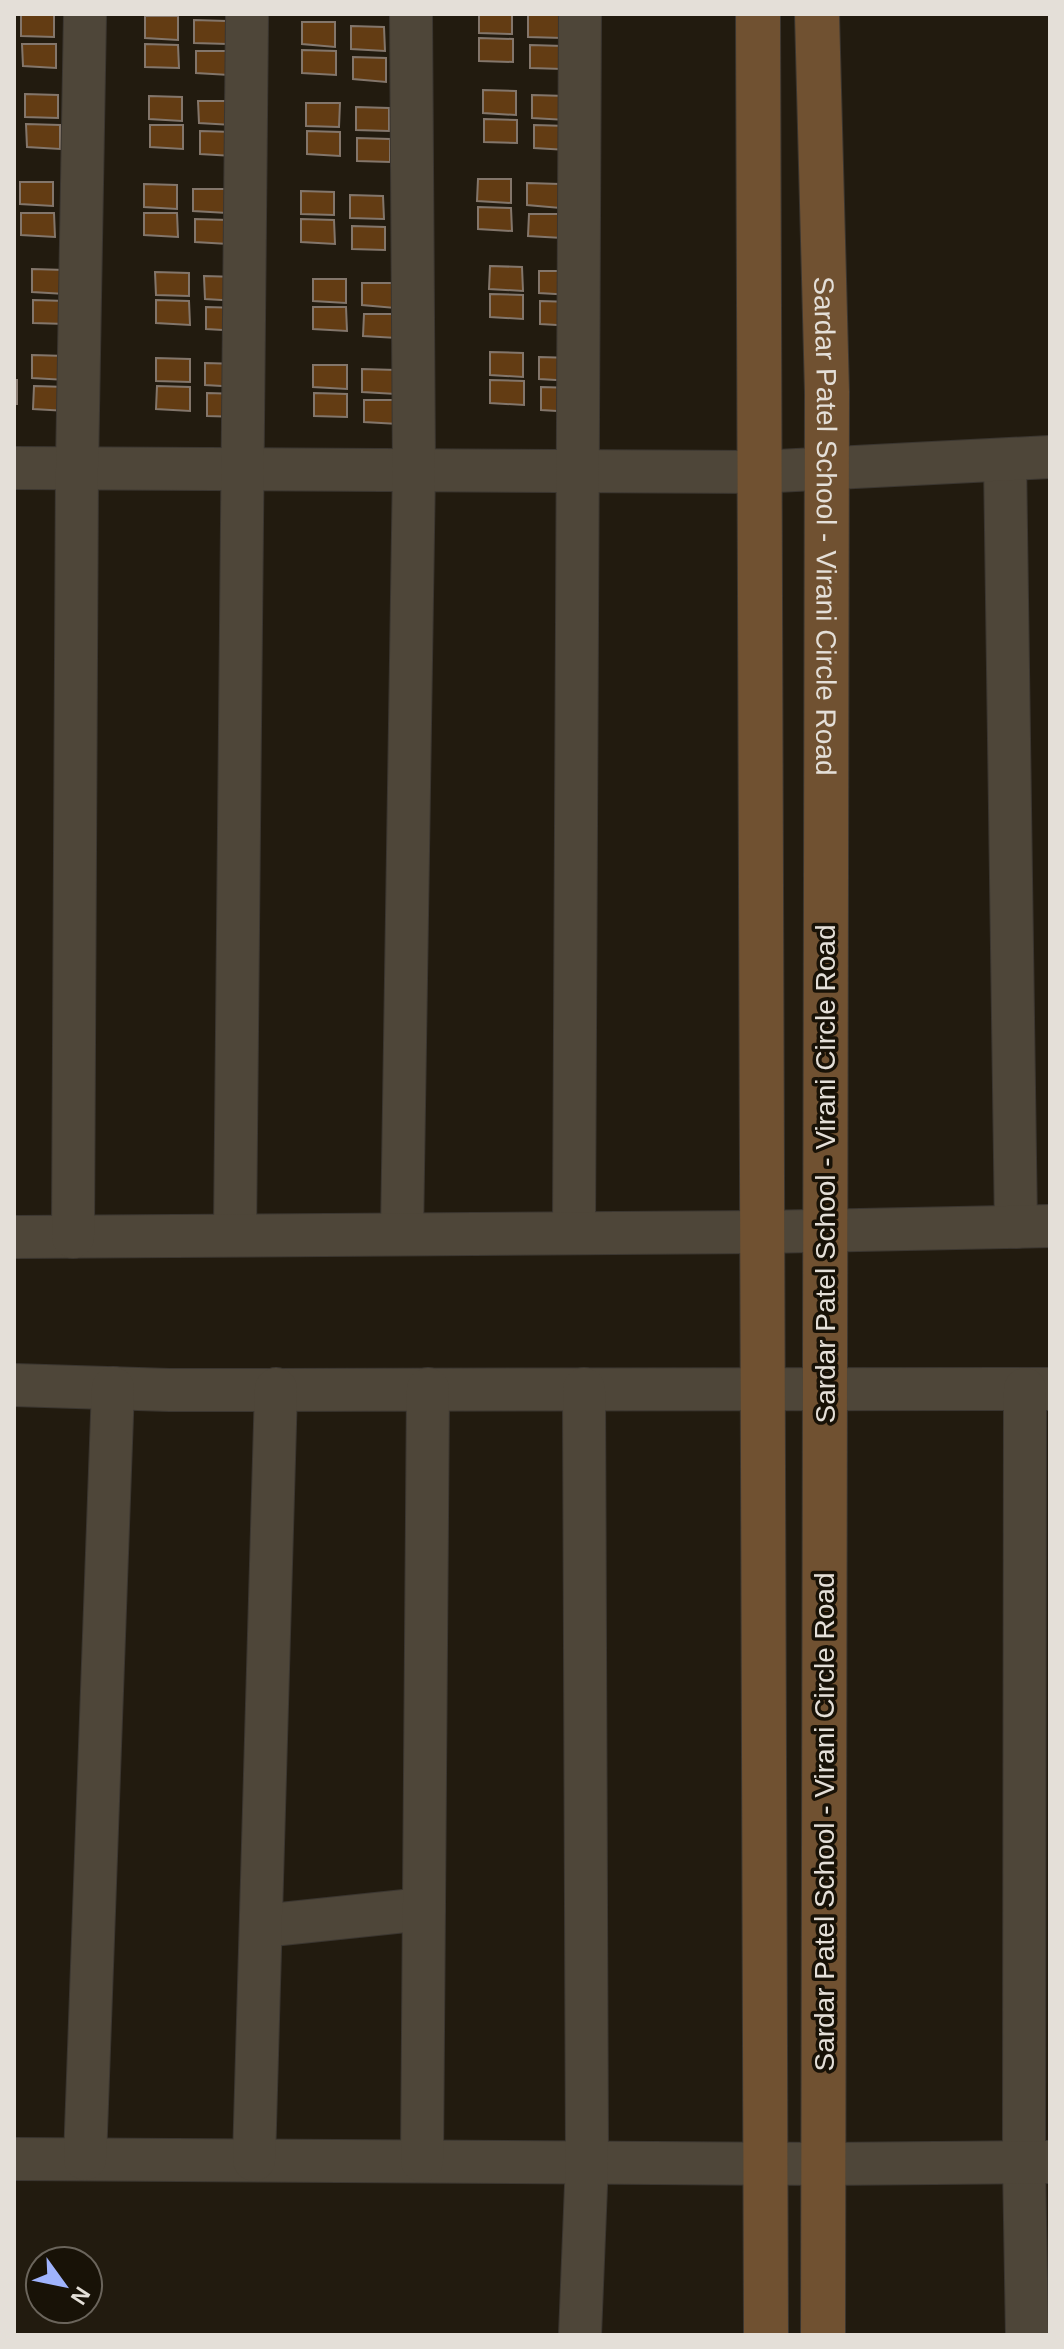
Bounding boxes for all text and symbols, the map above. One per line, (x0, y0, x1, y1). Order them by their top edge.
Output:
street label: Sardar Patel School - Virani Circle Road (808, 276, 842, 776)
street label: Sardar Patel School - Virani Circle Road (810, 924, 841, 1424)
street label: Sardar Patel School - Virani Circle Road (809, 1572, 840, 2072)
north arrow (24, 2245, 104, 2325)
text: N (66, 2282, 95, 2309)

